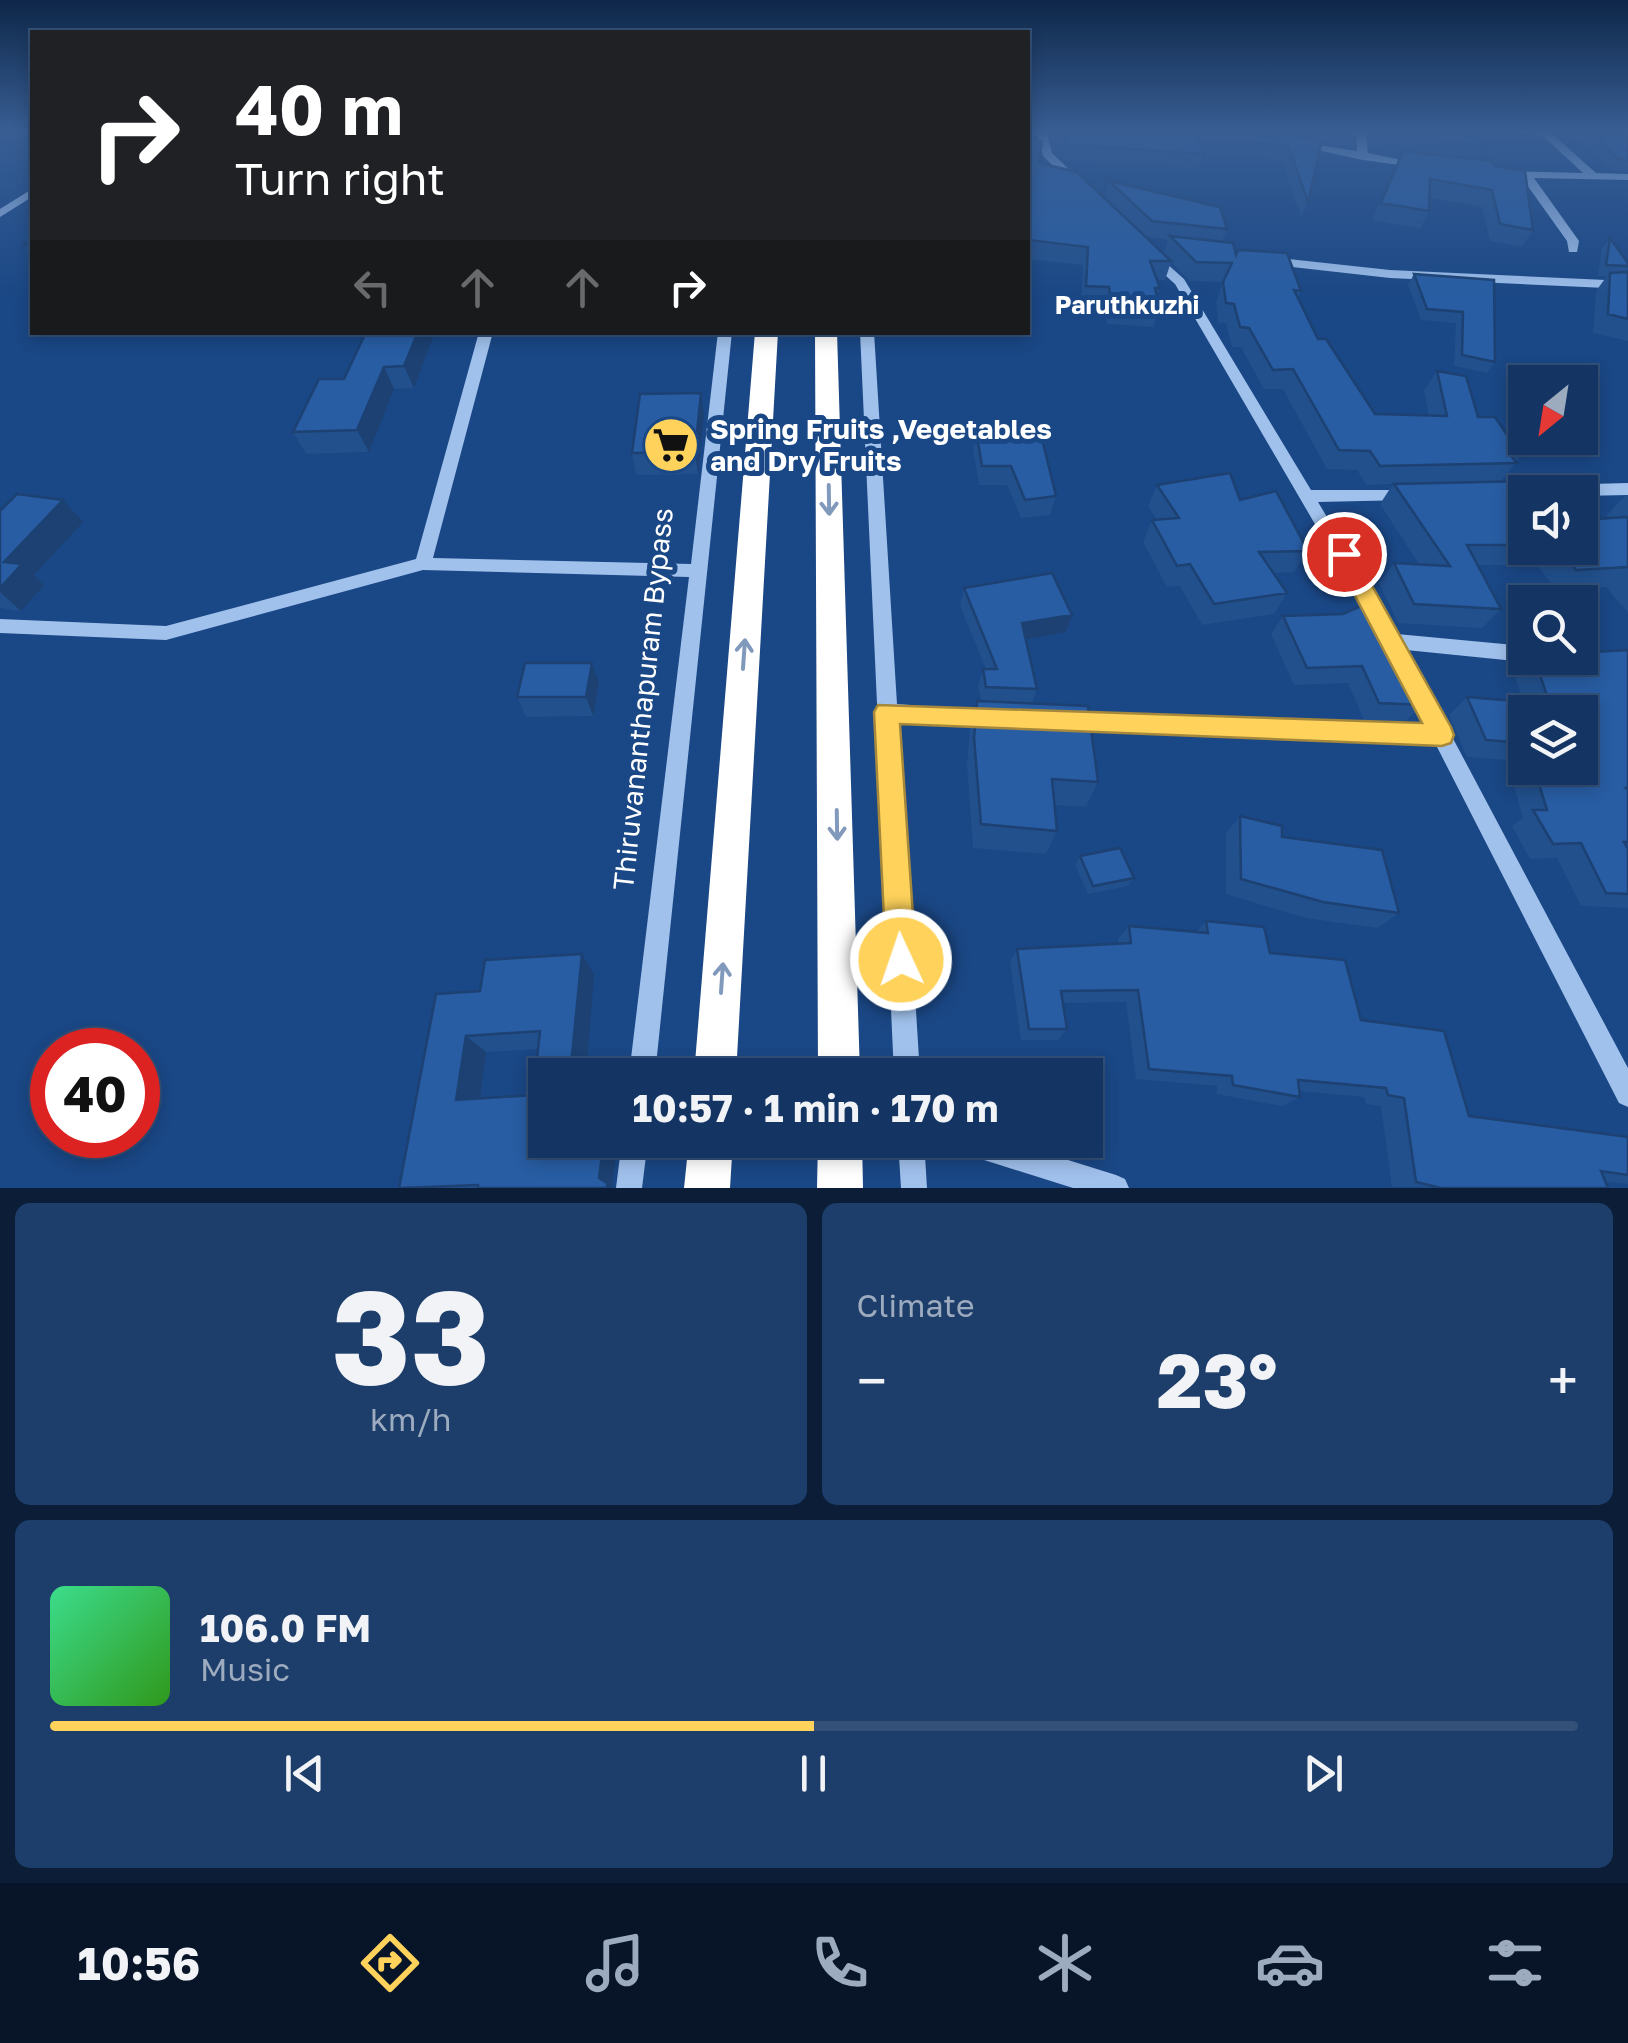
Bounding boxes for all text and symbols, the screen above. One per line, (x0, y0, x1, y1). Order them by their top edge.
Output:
text: 40 m (235, 66, 403, 150)
icon: right (70, 70, 200, 200)
text: Turn right (235, 151, 445, 205)
icon: left (345, 260, 400, 315)
icon: ahead (450, 260, 505, 315)
icon: ahead (555, 260, 610, 315)
icon: right (660, 260, 715, 315)
district label: Paruthkuzhi (1055, 289, 1199, 320)
north arrow (1508, 365, 1598, 455)
map controls (1508, 365, 1598, 785)
place label: Spring Fruits ,Vegetables and Dry Fruits (710, 412, 1052, 477)
supermarket icon: Spring Fruits ,Vegetables and Dry Fruits (641, 415, 701, 475)
button: sound (1508, 475, 1598, 565)
one-way arrow (820, 483, 839, 515)
street label: Thiruvananthapuram Bypass (606, 506, 679, 892)
pin (1302, 512, 1387, 597)
icon: arrive (1317, 527, 1372, 582)
button: search (1508, 585, 1598, 675)
one-way arrow (735, 638, 754, 670)
button: layers (1508, 695, 1598, 785)
one-way arrow (827, 808, 846, 840)
position arrow (849, 908, 953, 1012)
one-way arrow (713, 962, 732, 994)
speed limit sign: 40 (30, 1028, 160, 1158)
text: 10:57 · 1 min · 170 m (632, 1085, 999, 1130)
text: 33 (331, 1257, 490, 1413)
text: Climate (857, 1286, 975, 1324)
text: 23° (1157, 1334, 1278, 1425)
text: − (857, 1347, 887, 1413)
text: + (1548, 1347, 1578, 1413)
text: km/h (370, 1400, 451, 1438)
text: 106.0 FM (200, 1605, 371, 1650)
text: Music (200, 1650, 290, 1688)
icon: previous (277, 1746, 332, 1801)
icon: pause (786, 1746, 841, 1801)
icon: next (1296, 1746, 1351, 1801)
icon: directions (355, 1928, 425, 1998)
icon: music (580, 1928, 650, 1998)
icon: phone (805, 1928, 875, 1998)
icon: climate (1030, 1928, 1100, 1998)
icon: car (1255, 1928, 1325, 1998)
icon: filters (1480, 1928, 1550, 1998)
text: 10:56 (78, 1936, 200, 1990)

